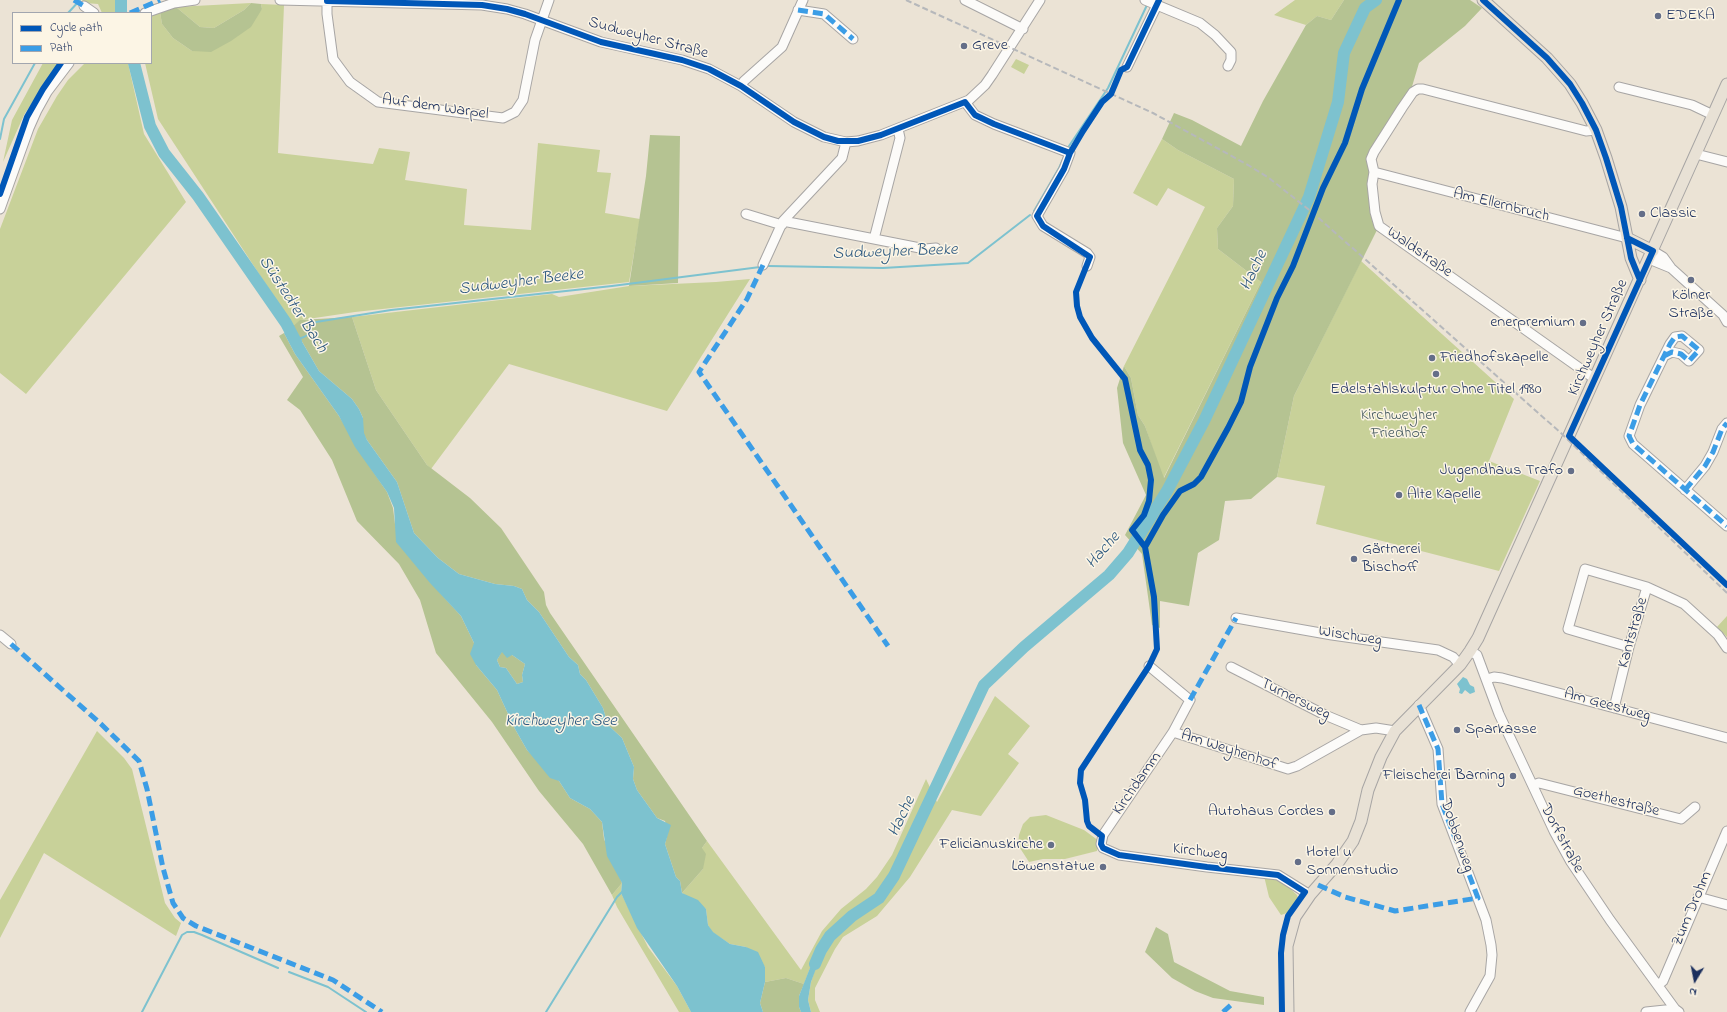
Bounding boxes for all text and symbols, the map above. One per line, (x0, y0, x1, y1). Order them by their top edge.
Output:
place label: EDEKA (1666, 6, 1715, 26)
marker: EDEKA (1653, 11, 1663, 21)
legend (12, 12, 152, 64)
street label: Sudweyher Straße (586, 14, 710, 64)
text: Cycle path (50, 19, 102, 37)
place label: Greve (972, 36, 1008, 56)
text: Path (50, 39, 72, 57)
marker: Greve (959, 41, 969, 51)
street label: Auf dem Warpel (380, 91, 490, 125)
street label: Am Ellernbruch (1451, 185, 1551, 227)
place label: Classic (1650, 204, 1696, 224)
marker: Classic (1637, 209, 1647, 219)
street label: Waldstraße (1383, 224, 1455, 282)
water label: Sudweyher Beeke (832, 241, 958, 265)
water label: Hache (1237, 248, 1273, 294)
water label: Süstedter Bach (253, 253, 331, 357)
water label: Sudweyher Beeke (458, 265, 584, 301)
marker: Kölner Straße (1686, 275, 1696, 285)
street label: Kirchweyher Straße (1565, 277, 1633, 399)
place label: Kölner Straße (1669, 286, 1713, 324)
place label: enerpremium (1490, 313, 1575, 333)
marker: enerpremium (1578, 318, 1588, 328)
place label: Friedhofskapelle (1440, 348, 1549, 368)
marker: Friedhofskapelle (1427, 353, 1437, 363)
marker: Edelstahlskulptur Ohne Titel 1980 (1431, 369, 1441, 379)
place label: Edelstahlskulptur Ohne Titel 1980 (1330, 380, 1542, 400)
park label: Kirchweyher Friedhof (1361, 406, 1437, 444)
place label: Jugendhaus Trafo (1440, 461, 1563, 481)
marker: Jugendhaus Trafo (1566, 466, 1576, 476)
place label: Alte Kapelle (1407, 485, 1481, 505)
marker: Alte Kapelle (1394, 490, 1404, 500)
water label: Hache (1082, 528, 1126, 574)
place label: Gärtnerei Bischoff (1362, 540, 1421, 578)
marker: Gärtnerei Bischoff (1349, 554, 1359, 564)
street label: Kantstraße (1615, 596, 1653, 670)
street label: Wischweg (1317, 623, 1383, 651)
street label: Turnersweg (1257, 675, 1333, 725)
street label: Am Geestweg (1562, 685, 1652, 727)
water label: Kirchweyher See (505, 712, 617, 732)
place label: Sparkasse (1465, 720, 1537, 740)
marker: Sparkasse (1452, 725, 1462, 735)
street label: Am Weyhenhof (1178, 726, 1280, 776)
street label: Kirchdamm (1109, 749, 1167, 819)
place label: Fleischerei Barning (1383, 766, 1505, 786)
marker: Fleischerei Barning (1508, 771, 1518, 781)
street label: Goethestraße (1571, 782, 1661, 822)
water label: Hache (885, 794, 921, 840)
street label: Dobbenweg (1435, 797, 1477, 875)
street label: Dorfstraße (1535, 801, 1587, 877)
place label: Autohaus Cordes (1208, 802, 1324, 822)
marker: Autohaus Cordes (1327, 807, 1337, 817)
place label: Felicianuskirche (939, 835, 1043, 855)
marker: Felicianuskirche (1046, 840, 1056, 850)
street label: Kirchweg (1171, 840, 1229, 866)
place label: Hotel u Sonnenstudio (1306, 843, 1398, 881)
place label: Löwenstatue (1011, 857, 1095, 877)
marker: Hotel u Sonnenstudio (1293, 857, 1303, 867)
marker: Löwenstatue (1098, 862, 1108, 872)
street label: Zum Drohm (1669, 869, 1717, 949)
north arrow (1675, 960, 1715, 1000)
text: N (1688, 983, 1698, 1000)

